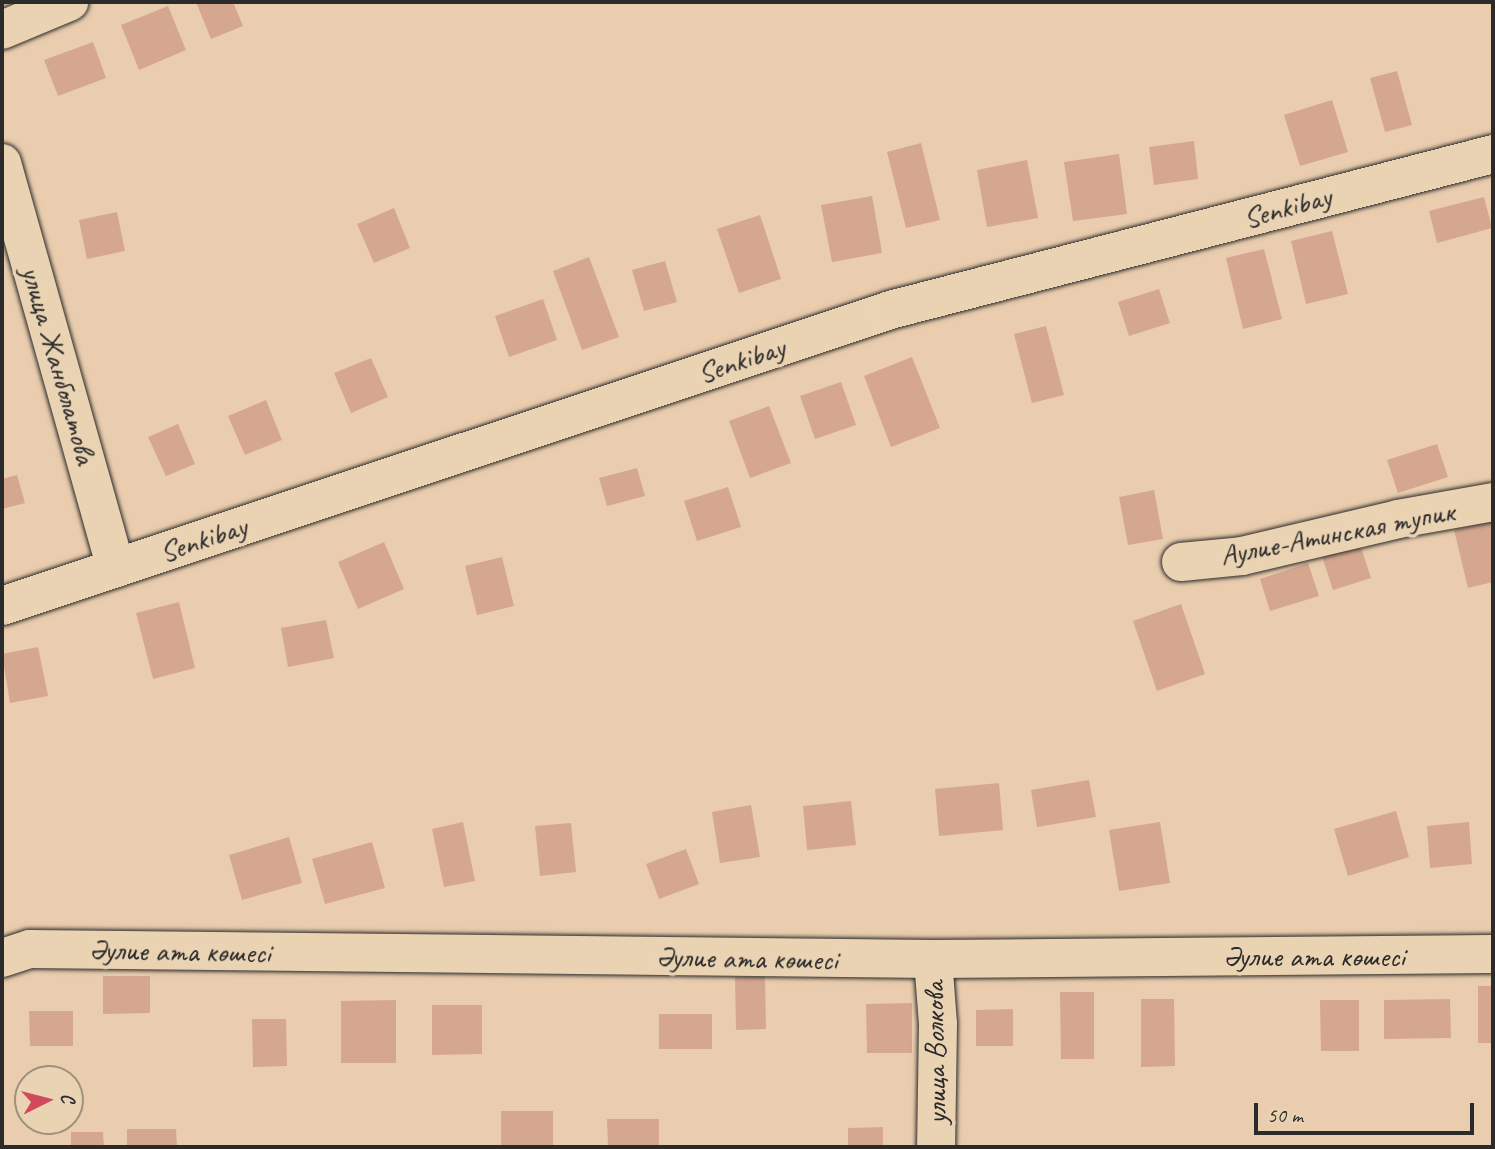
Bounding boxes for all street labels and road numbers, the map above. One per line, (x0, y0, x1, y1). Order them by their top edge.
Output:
street label: Senkibay (1239, 178, 1335, 236)
street label: улица Жанболатова (14, 263, 104, 467)
street label: Senkibay (693, 329, 789, 391)
street label: Аулие-Атинская тупик (1218, 493, 1456, 573)
street label: Senkibay (155, 508, 251, 570)
street label: Әулие ата көшесі (90, 931, 270, 971)
street label: Әулие ата көшесі (657, 938, 837, 978)
street label: Әулие ата көшесі (1225, 938, 1403, 974)
street label: улица Волкова (916, 980, 954, 1126)

